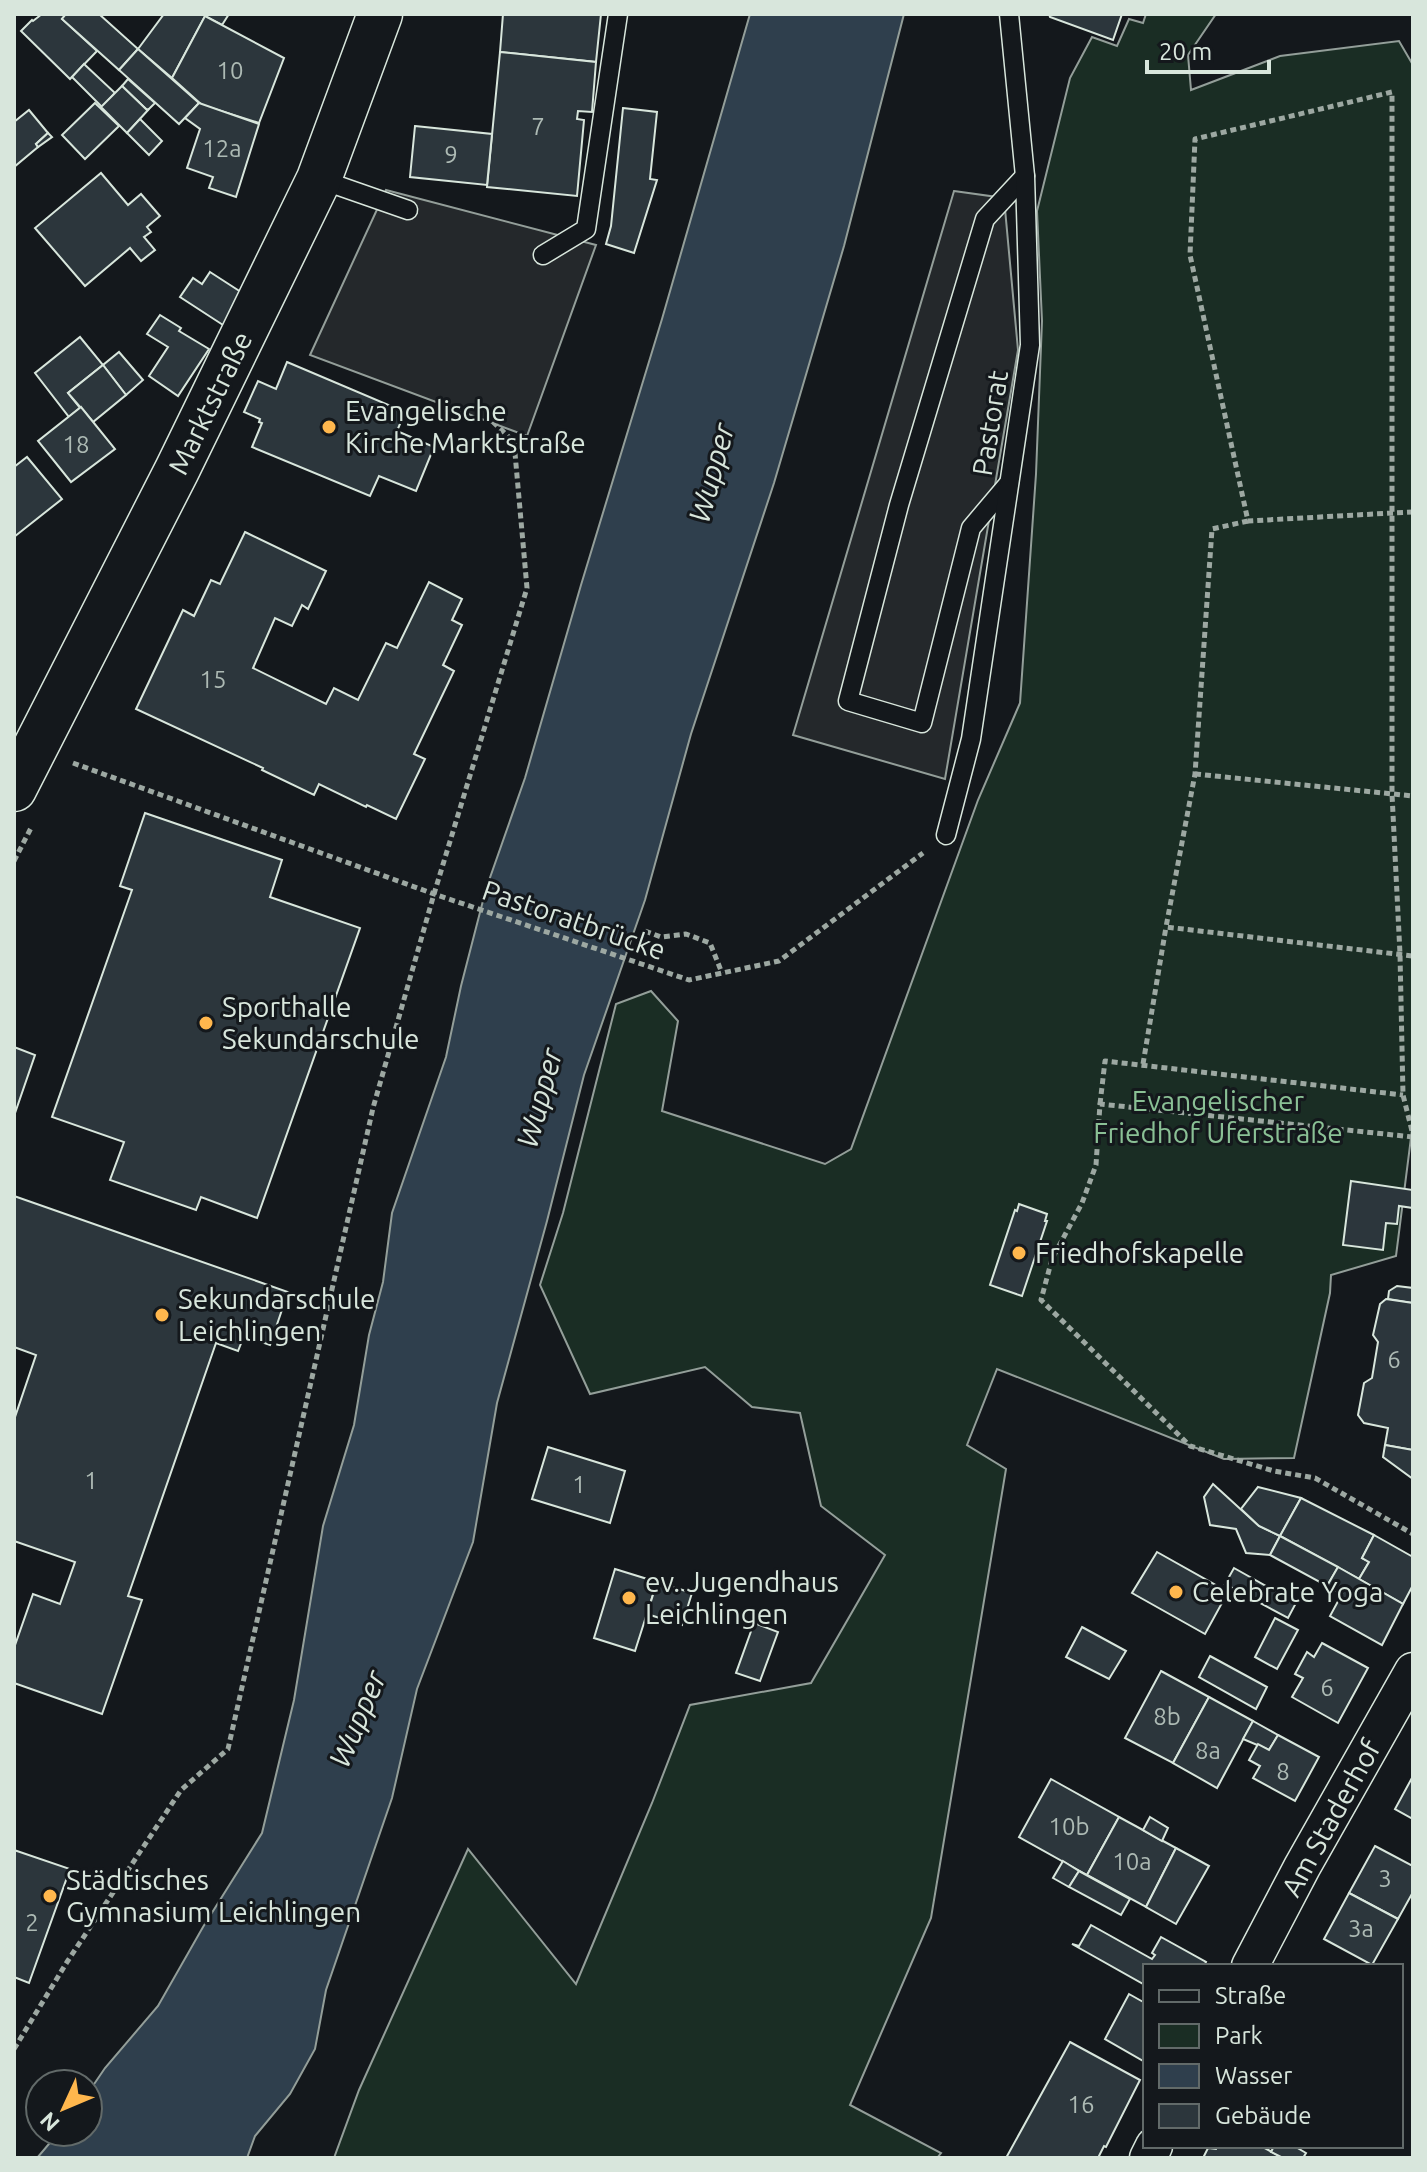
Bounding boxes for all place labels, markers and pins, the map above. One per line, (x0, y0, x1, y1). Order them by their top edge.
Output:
place label: Evangelische Kirche Marktstraße (345, 395, 586, 458)
marker: Evangelische Kirche Marktstraße (320, 418, 338, 436)
place label: Sporthalle Sekundarschule (222, 991, 420, 1054)
marker: Sporthalle Sekundarschule (197, 1014, 215, 1032)
place label: Friedhofskapelle (1035, 1237, 1244, 1268)
marker: Friedhofskapelle (1010, 1244, 1028, 1262)
place label: Sekundarschule Leichlingen (178, 1283, 376, 1346)
marker: Sekundarschule Leichlingen (153, 1306, 171, 1324)
place label: ev. Jugendhaus Leichlingen (645, 1566, 839, 1629)
place label: Celebrate Yoga (1192, 1576, 1383, 1607)
marker: Celebrate Yoga (1167, 1583, 1185, 1601)
marker: ev. Jugendhaus Leichlingen (620, 1589, 638, 1607)
place label: Städtisches Gymnasium Leichlingen (66, 1864, 361, 1927)
marker: Städtisches Gymnasium Leichlingen (41, 1887, 59, 1905)

